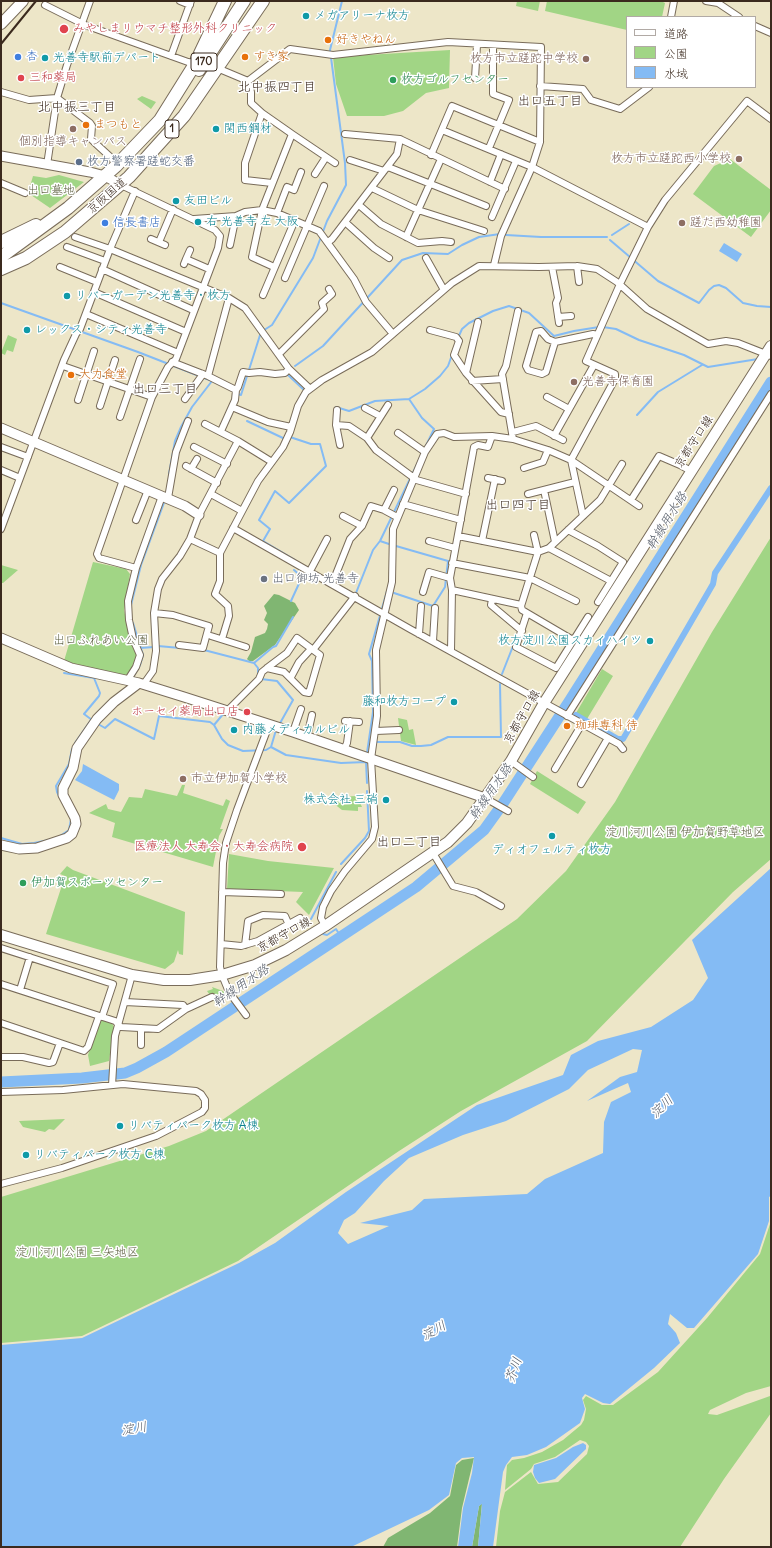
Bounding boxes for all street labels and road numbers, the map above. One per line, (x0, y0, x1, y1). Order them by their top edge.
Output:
road number: 170 (191, 53, 217, 71)
road number: 1 (165, 120, 179, 138)
street label: 京阪国道 (84, 175, 130, 217)
street label: 京都守口線 (672, 413, 716, 471)
street label: 京都守口線 (501, 687, 543, 747)
street label: 京都守口線 (254, 914, 314, 956)

